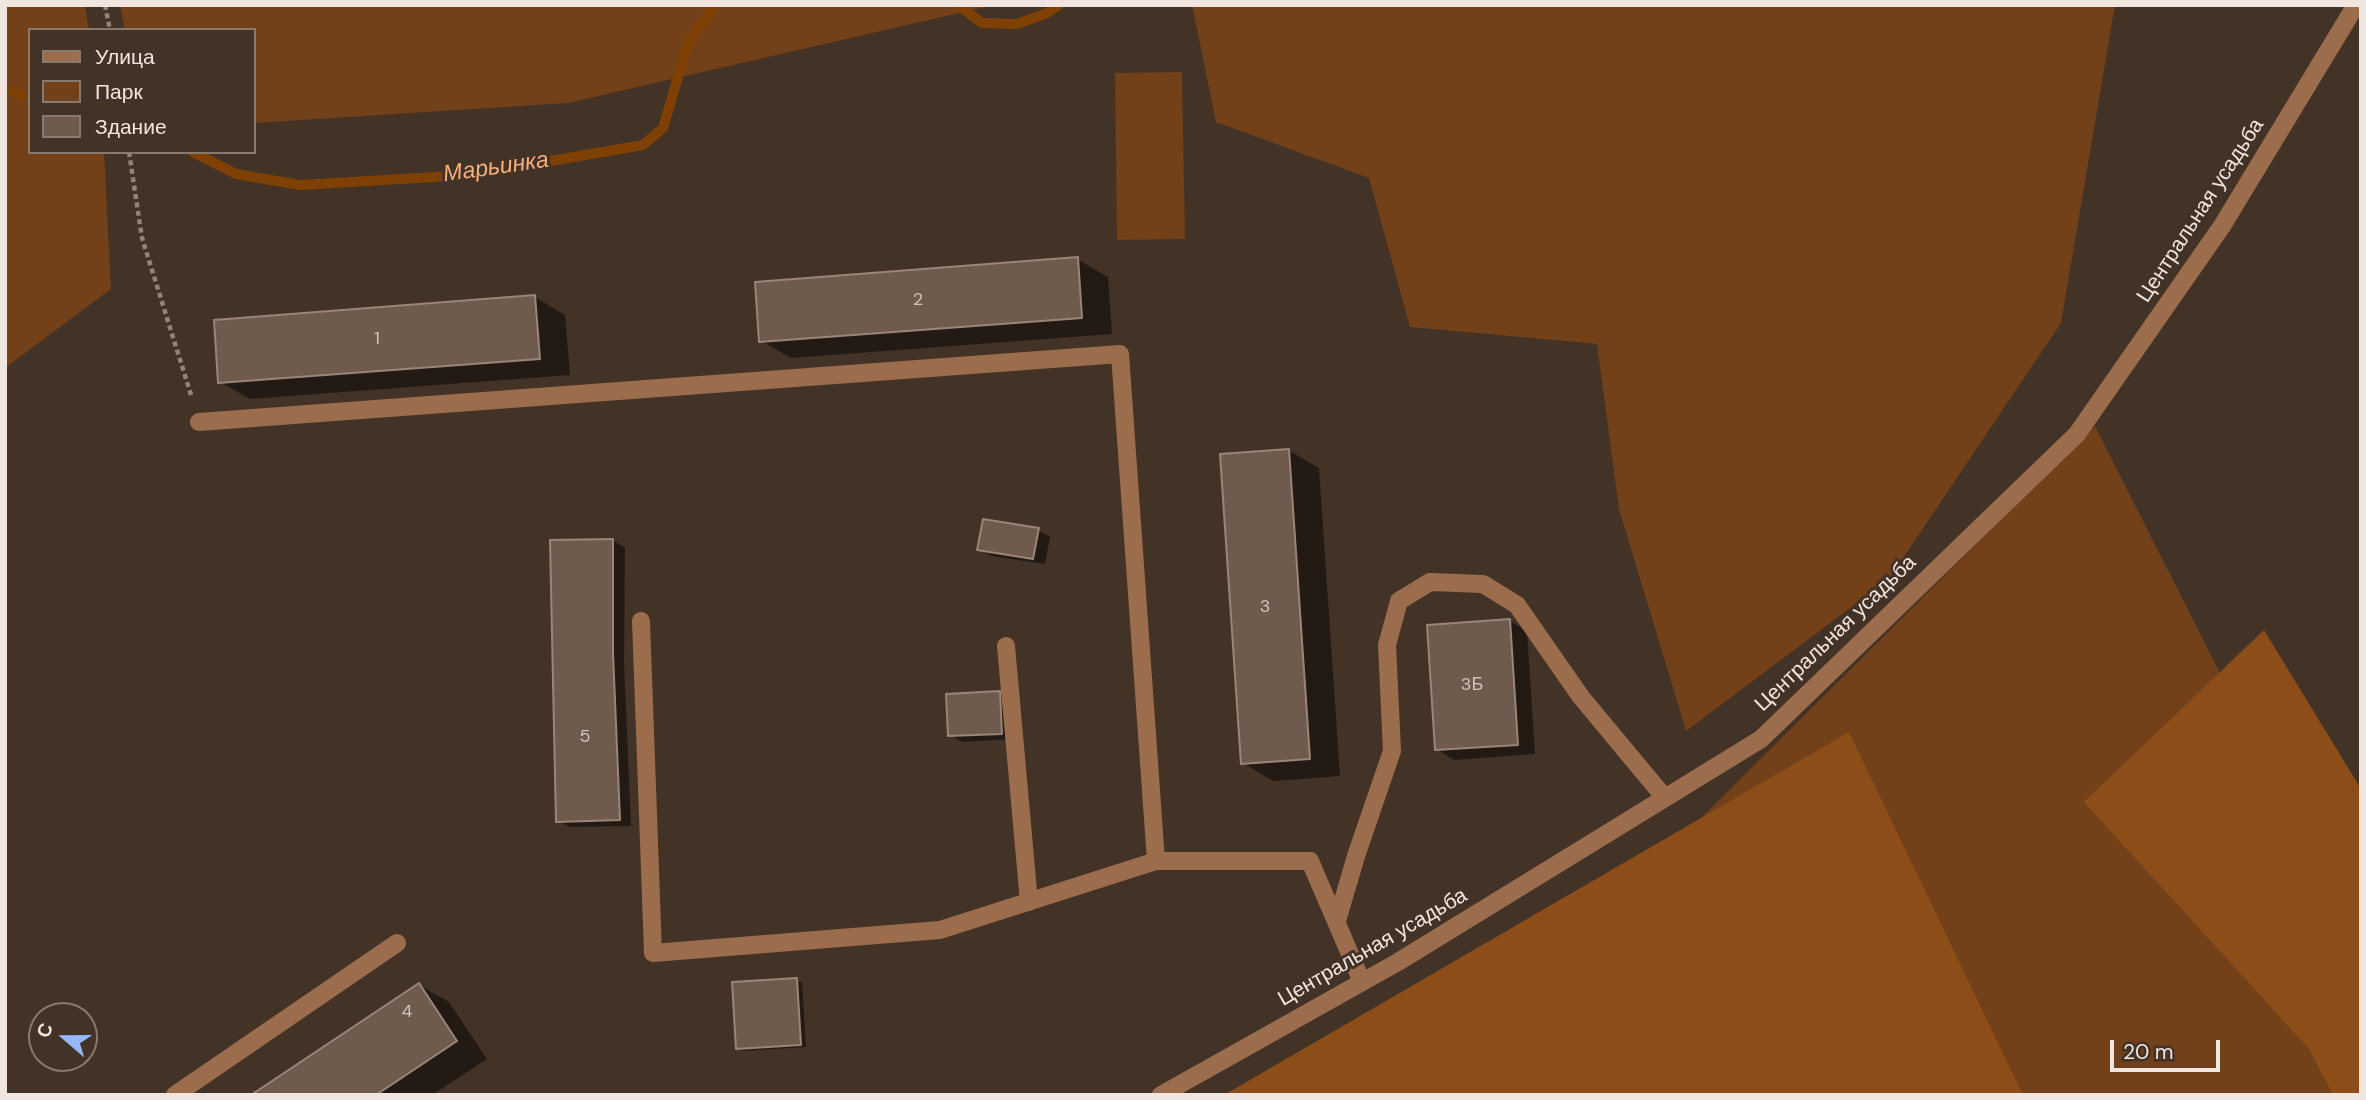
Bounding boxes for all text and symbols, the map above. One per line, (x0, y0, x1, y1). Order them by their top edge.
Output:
legend (28, 28, 256, 154)
text: Улица (95, 43, 155, 71)
text: Парк (95, 78, 143, 106)
text: Здание (95, 113, 167, 141)
street label: Центральная усадьба (2132, 114, 2270, 308)
water label: Марьинка (441, 147, 551, 189)
house number: 2 (913, 289, 923, 311)
house number: 1 (374, 328, 380, 350)
street label: Центральная усадьба (1750, 551, 1922, 717)
house number: 3 (1260, 596, 1270, 618)
house number: 3Б (1461, 674, 1483, 696)
house number: 5 (580, 726, 590, 748)
street label: Центральная усадьба (1274, 884, 1472, 1012)
house number: 4 (402, 1001, 412, 1023)
north arrow (28, 1002, 98, 1072)
text: С (31, 1020, 59, 1041)
scale bar (2114, 1026, 2224, 1070)
text: 20 m (2123, 1038, 2174, 1066)

